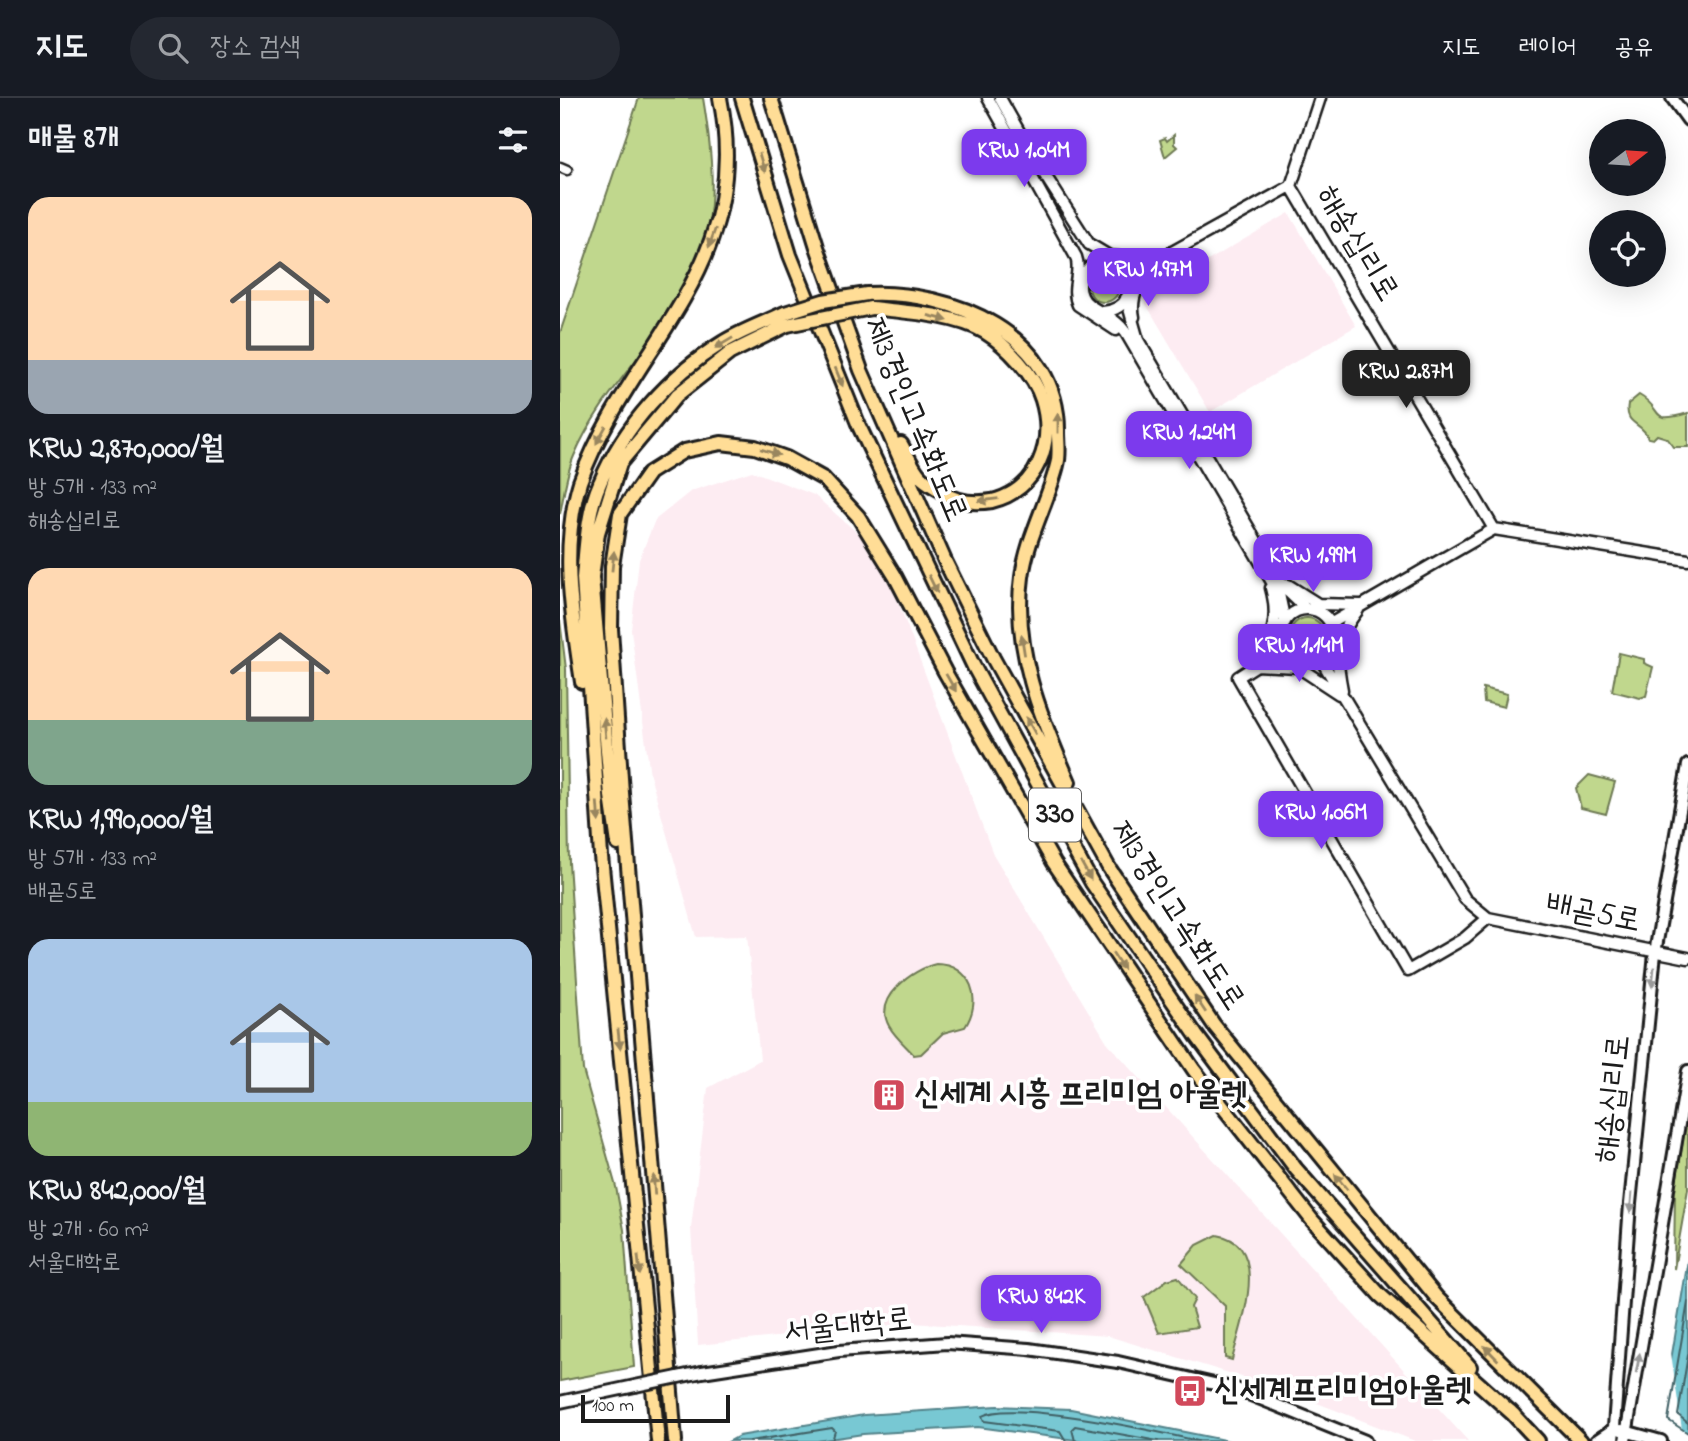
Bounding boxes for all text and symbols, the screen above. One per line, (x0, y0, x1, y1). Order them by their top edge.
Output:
search box (130, 17, 620, 80)
text: 지도 (35, 24, 88, 72)
icon: search (154, 29, 192, 67)
text: 장소 검색 (210, 29, 300, 67)
text: 지도 (1442, 31, 1480, 66)
text: 레이어 (1518, 31, 1576, 66)
text: 공유 (1614, 31, 1653, 66)
text: 매물 8개 (28, 118, 119, 162)
north arrow (1589, 119, 1666, 196)
map controls (1589, 119, 1666, 287)
icon: filters (494, 121, 532, 159)
pin: KRW 1.04M (944, 130, 1104, 189)
text: KRW 1.04M (978, 135, 1070, 168)
one-way arrow (757, 153, 767, 174)
street label: 해송십리로 (1303, 177, 1409, 311)
button: locate (1589, 210, 1666, 287)
one-way arrow (706, 227, 717, 248)
icon: home (217, 243, 343, 369)
pin: KRW 1.97M (1068, 248, 1228, 308)
text: KRW 1.97M (1103, 254, 1193, 287)
street label: 제3경인고속화도로 (850, 310, 978, 530)
one-way arrow (928, 313, 949, 323)
one-way arrow (714, 337, 733, 350)
pin: KRW 2.87M (1326, 350, 1486, 410)
text: KRW 2.87M (1358, 356, 1454, 389)
one-way arrow (833, 367, 844, 388)
one-way arrow (1052, 412, 1064, 434)
pin: KRW 1.24M (1109, 412, 1269, 471)
text: KRW 1.24M (1142, 417, 1236, 450)
one-way arrow (595, 426, 607, 445)
text: KRW 2,870,000/월 (28, 428, 224, 472)
one-way arrow (760, 448, 781, 458)
text: 방 5개 · 133 m² (28, 472, 157, 505)
one-way arrow (976, 495, 998, 506)
text: 해송십리로 (28, 505, 121, 538)
pin: KRW 1.99M (1233, 534, 1393, 594)
text: KRW 1.99M (1269, 540, 1357, 573)
one-way arrow (608, 550, 619, 572)
one-way arrow (927, 574, 938, 594)
icon: home (217, 614, 343, 740)
pin: KRW 1.14M (1219, 624, 1379, 684)
text: KRW 1.14M (1254, 630, 1344, 663)
one-way arrow (1017, 634, 1028, 656)
one-way arrow (945, 673, 957, 692)
one-way arrow (1025, 716, 1037, 736)
one-way arrow (599, 717, 610, 739)
road number: 330 (1029, 788, 1081, 842)
pin: KRW 1.06M (1241, 792, 1401, 851)
text: KRW 1.06M (1274, 797, 1368, 830)
text: KRW 1,990,000/월 (28, 799, 213, 843)
one-way arrow (593, 801, 604, 823)
street label: 제3경인고속화도로 (1097, 811, 1255, 1021)
text: 방 5개 · 133 m² (28, 843, 157, 876)
one-way arrow (1080, 862, 1092, 881)
text: 배곧5로 (28, 876, 97, 909)
street label: 배곧5로 (1542, 882, 1644, 946)
one-way arrow (1111, 952, 1124, 971)
one-way arrow (1647, 966, 1658, 988)
icon: home (217, 985, 343, 1111)
one-way arrow (1193, 994, 1206, 1014)
one-way arrow (614, 1028, 625, 1050)
street label: 해송십리로 (1584, 1033, 1644, 1165)
place label: 신세계 시흥 프리미엄 아울렛 (914, 1072, 1247, 1119)
building icon: 신세계 시흥 프리미엄 아울렛 (870, 1076, 908, 1114)
text: KRW 842,000/월 (28, 1170, 206, 1214)
one-way arrow (1334, 1173, 1349, 1191)
one-way arrow (648, 1174, 659, 1196)
one-way arrow (1625, 1192, 1636, 1214)
text: 방 2개 · 60 m² (28, 1214, 149, 1247)
text: 서울대학로 (28, 1247, 121, 1280)
one-way arrow (633, 1255, 644, 1277)
pin: KRW 842K (969, 1276, 1113, 1335)
text: KRW 842K (997, 1281, 1085, 1314)
street label: 서울대학로 (782, 1297, 914, 1357)
one-way arrow (1483, 1345, 1499, 1362)
one-way arrow (1633, 1351, 1644, 1373)
place label: 신세계프리미엄아울렛 (1214, 1368, 1472, 1415)
bus stop icon: 신세계프리미엄아울렛 (1171, 1372, 1209, 1410)
scale bar (581, 1392, 730, 1424)
text: 100 m (592, 1393, 634, 1420)

